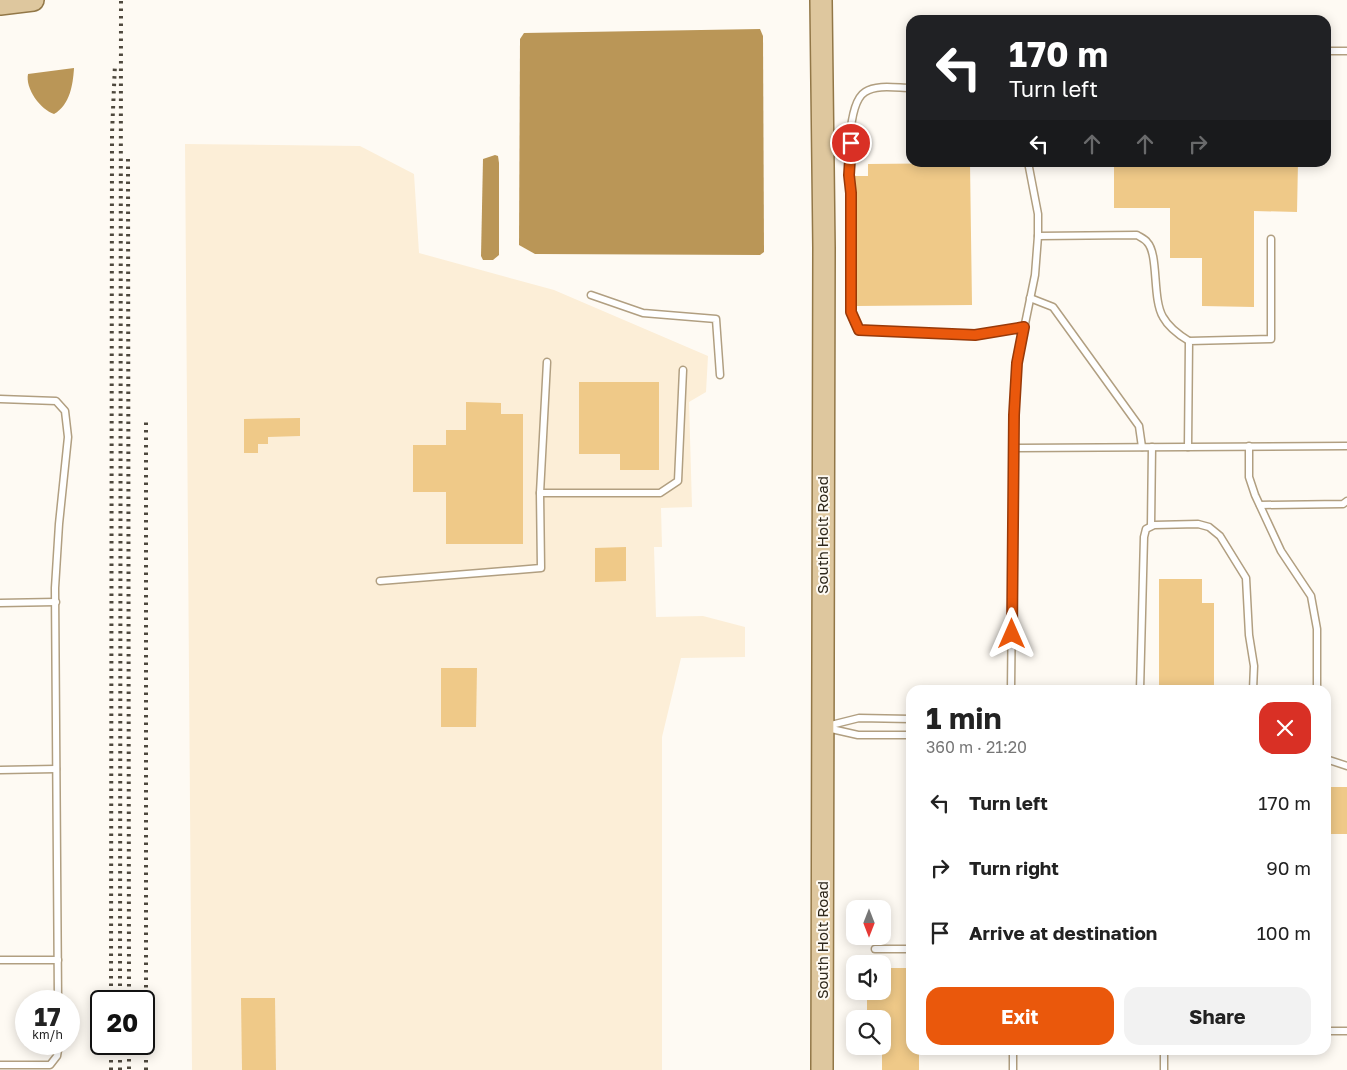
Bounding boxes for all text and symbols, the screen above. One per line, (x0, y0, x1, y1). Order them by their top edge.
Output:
text: 170 m (1009, 33, 1108, 75)
icon: left (926, 35, 991, 100)
text: Turn left (1009, 75, 1098, 102)
pin (830, 122, 872, 164)
icon: arrive (837, 129, 865, 157)
icon: left (1025, 130, 1053, 158)
icon: ahead (1078, 130, 1106, 158)
icon: ahead (1131, 130, 1159, 158)
icon: right (1184, 130, 1212, 158)
street label: South Holt Road (813, 476, 831, 594)
position arrow (985, 607, 1037, 659)
text: 1 min (926, 700, 1002, 736)
button: close (1259, 702, 1311, 754)
text: 360 m · 21:20 (926, 737, 1027, 757)
icon: left (926, 789, 954, 817)
text: Turn left (969, 791, 1048, 814)
text: 170 m (1258, 791, 1311, 814)
icon: right (926, 854, 954, 882)
text: Turn right (969, 856, 1059, 879)
text: 90 m (1266, 856, 1311, 879)
street label: South Holt Road (813, 881, 831, 999)
north arrow (846, 900, 891, 945)
map controls (846, 900, 891, 1055)
icon: arrive (926, 919, 954, 947)
text: Arrive at destination (969, 921, 1157, 944)
text: 100 m (1257, 921, 1311, 944)
button: sound (846, 955, 891, 1000)
button: Exit (926, 987, 1114, 1045)
button: Share (1124, 987, 1311, 1045)
speed limit sign: 20 (90, 990, 155, 1055)
text: 17 (34, 1001, 61, 1032)
button: search (846, 1010, 891, 1055)
text: km/h (32, 1027, 63, 1042)

